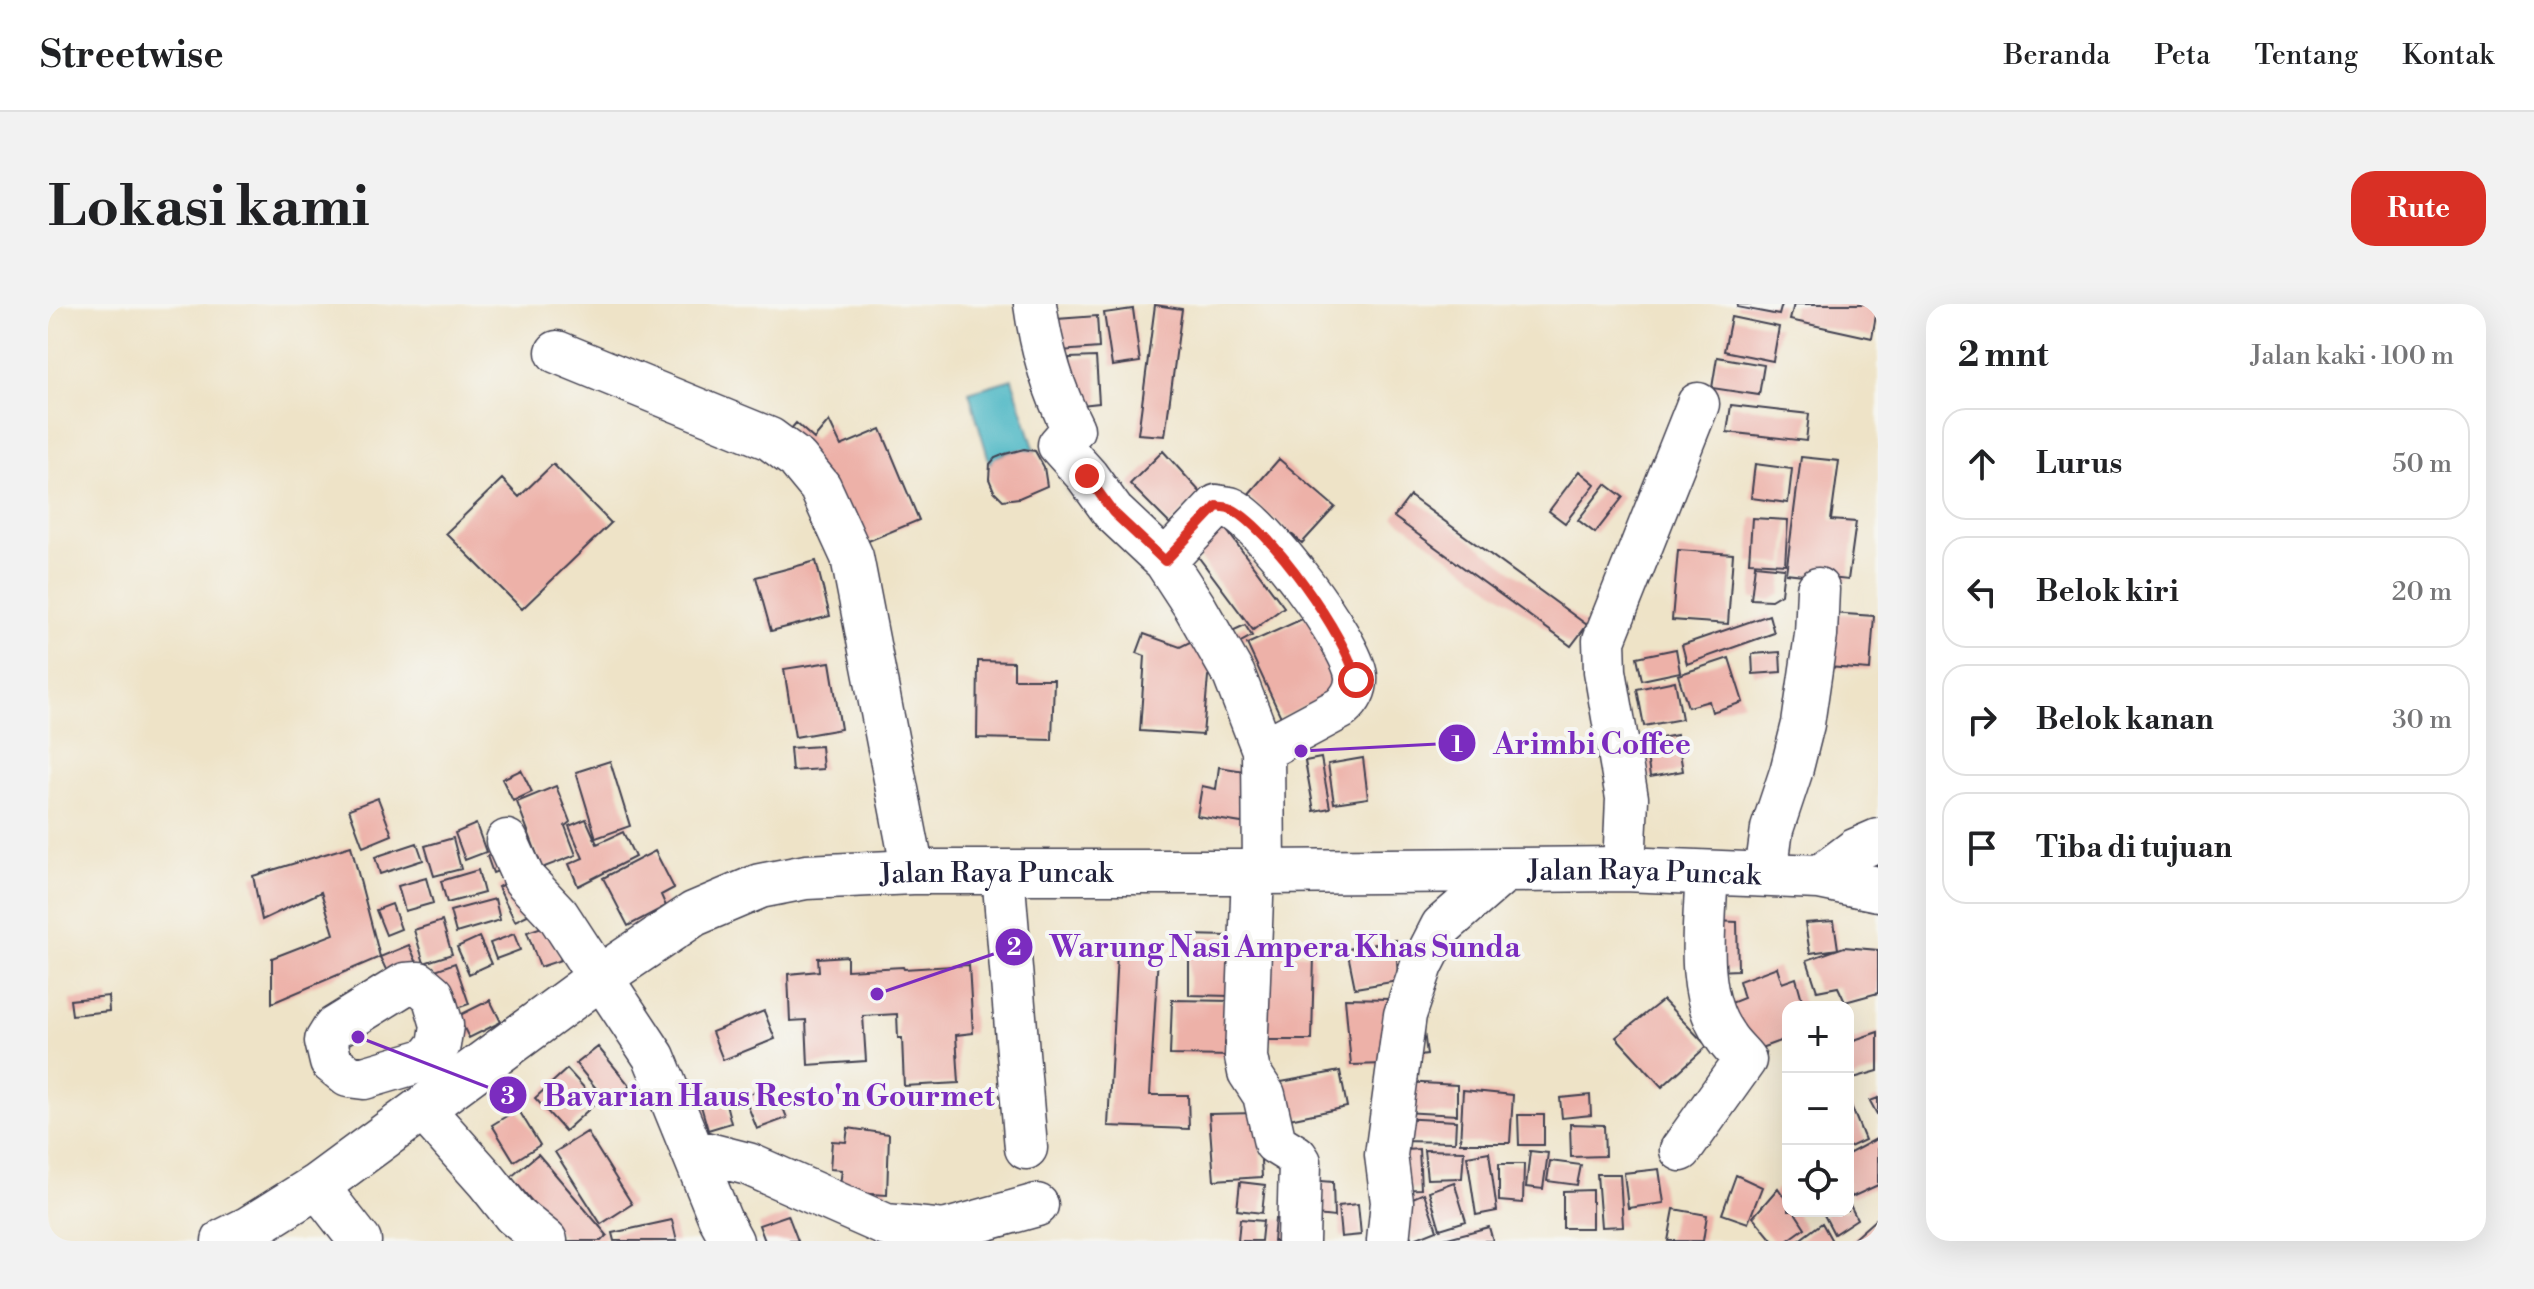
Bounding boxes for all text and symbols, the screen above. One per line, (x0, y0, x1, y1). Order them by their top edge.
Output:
text: Streetwise (40, 32, 224, 79)
text: Beranda (2004, 38, 2110, 73)
text: Peta (2154, 38, 2211, 73)
text: Tentang (2255, 38, 2358, 73)
text: Kontak (2402, 38, 2494, 73)
button: Rute (2351, 171, 2486, 246)
text: Lokasi kami (48, 173, 370, 243)
text: 2 mnt (1958, 335, 2049, 377)
text: Jalan kaki · 100 m (2250, 340, 2454, 372)
icon: ahead (1960, 442, 2004, 486)
text: Lurus (2036, 445, 2122, 483)
text: 50 m (2392, 448, 2452, 480)
route end (1069, 458, 1105, 494)
icon: left (1960, 570, 2004, 614)
text: Belok kiri (2036, 573, 2179, 611)
text: 20 m (2392, 576, 2452, 608)
route start (1338, 662, 1374, 698)
icon: right (1960, 698, 2004, 742)
text: Belok kanan (2036, 701, 2214, 739)
text: 30 m (2392, 704, 2452, 736)
callout: Arimbi Coffee (1437, 716, 1707, 770)
text: Arimbi Coffee (1492, 726, 1691, 764)
text: 1 (1451, 730, 1463, 760)
icon: arrive (1960, 826, 2004, 870)
text: Tiba di tujuan (2036, 829, 2232, 867)
street label: Jalan Raya Puncak (1526, 853, 1763, 894)
street label: Jalan Raya Puncak (878, 856, 1114, 893)
callout: Warung Nasi Ampera Khas Sunda (994, 920, 1537, 974)
text: Warung Nasi Ampera Khas Sunda (1049, 929, 1521, 967)
text: 2 (1007, 933, 1022, 963)
map controls (1782, 1001, 1854, 1217)
button: + (1782, 1001, 1854, 1073)
callout: Bavarian Haus Resto'n Gourmet (488, 1068, 1011, 1122)
button: − (1782, 1073, 1854, 1145)
text: Bavarian Haus Resto'n Gourmet (543, 1078, 995, 1116)
text: 3 (501, 1082, 515, 1112)
button: locate (1782, 1145, 1854, 1217)

